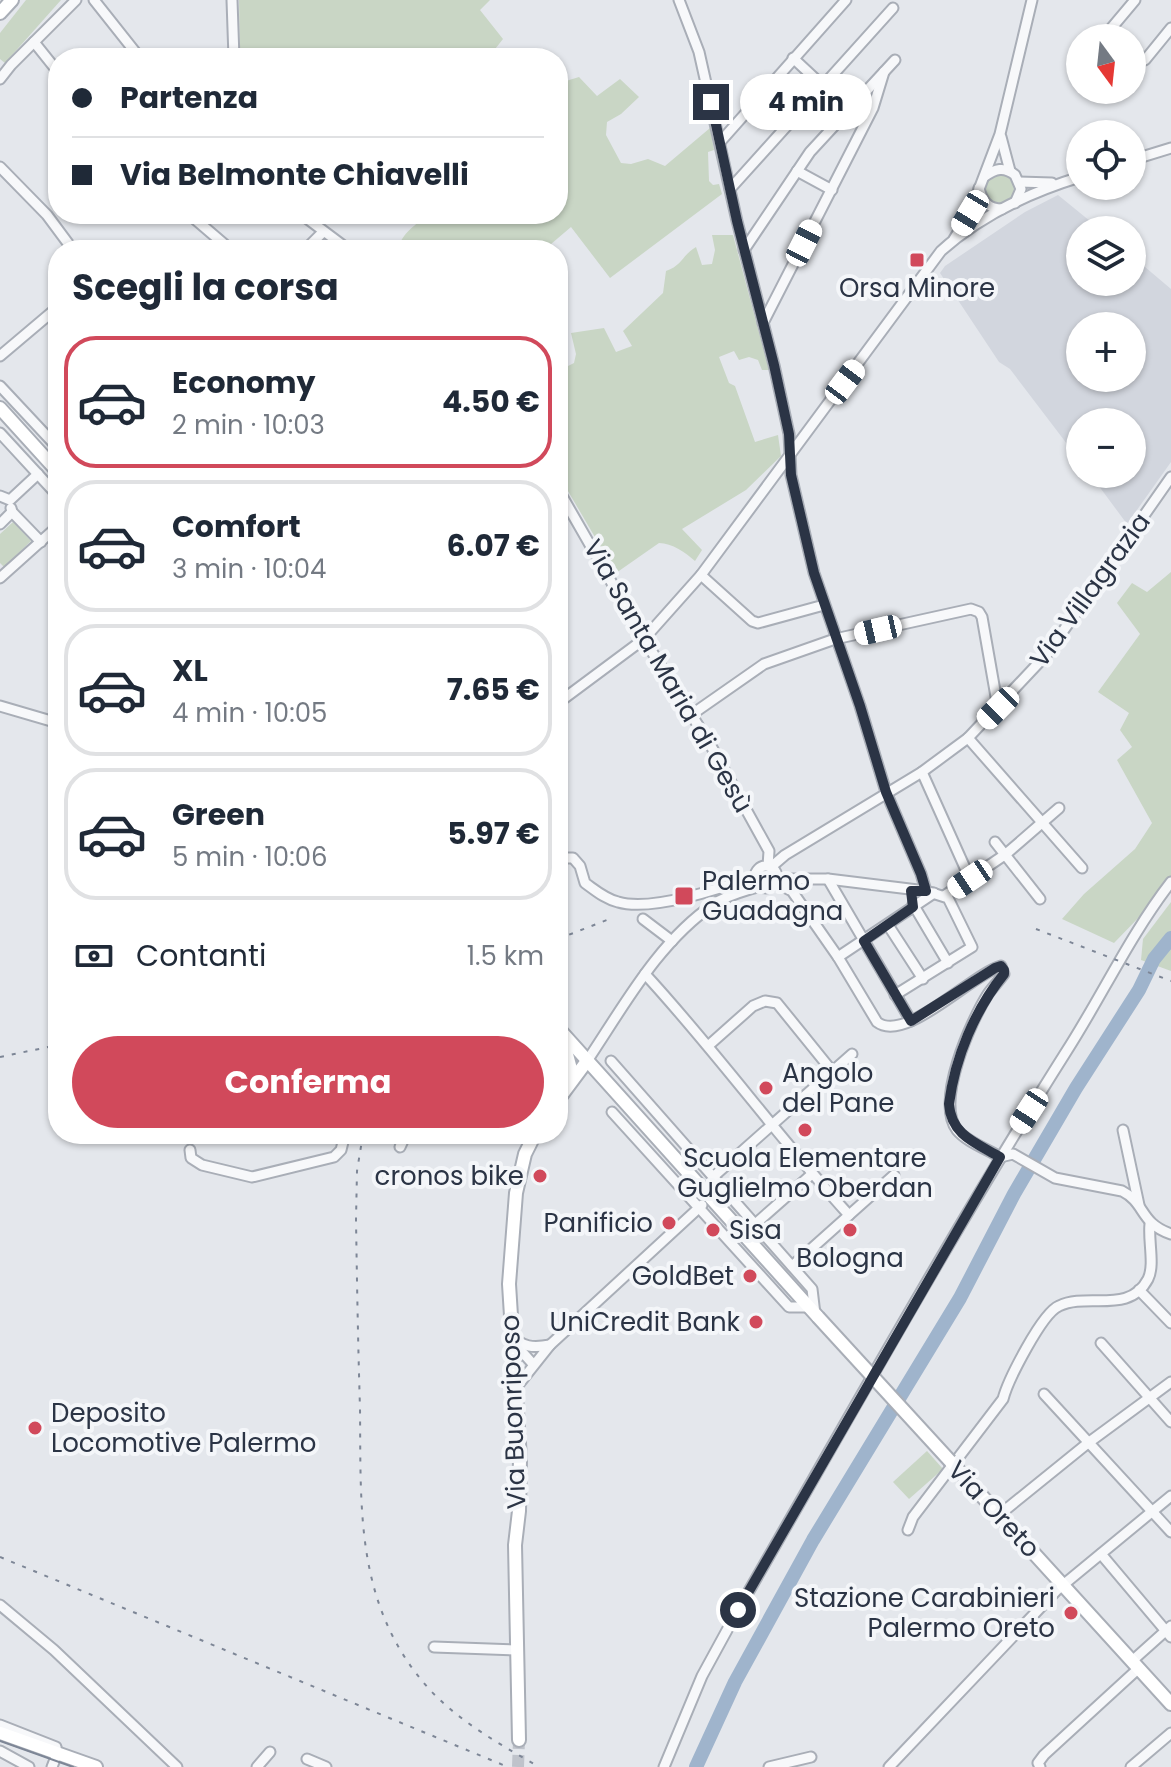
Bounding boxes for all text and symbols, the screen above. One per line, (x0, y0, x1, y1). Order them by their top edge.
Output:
north arrow (1066, 24, 1146, 104)
map controls (1066, 24, 1146, 488)
callout: 4 min (739, 74, 871, 130)
text: Partenza (120, 76, 258, 119)
route end (693, 84, 729, 120)
text: 4 min (768, 84, 844, 120)
button: locate (1066, 120, 1146, 200)
text: Via Belmonte Chiavelli (120, 153, 469, 196)
car (947, 186, 993, 240)
car (782, 216, 826, 270)
button: layers (1066, 216, 1146, 296)
marker: Orsa Minore (908, 251, 926, 269)
text: Scegli la corsa (72, 262, 339, 313)
place label: Orsa Minore (839, 270, 995, 306)
button: + (1066, 312, 1146, 392)
car (821, 356, 869, 408)
text: Economy (172, 361, 316, 404)
icon: car (76, 366, 148, 438)
text: 4.50 € (442, 380, 540, 423)
text: 2 min · 10:03 (172, 407, 325, 443)
button: − (1066, 408, 1146, 488)
text: Comfort (172, 505, 301, 548)
street label: Via Villagrazia (1022, 505, 1158, 675)
icon: car (76, 510, 148, 582)
text: 6.07 € (447, 524, 540, 567)
street label: Via Santa Maria di Gesù (575, 533, 761, 819)
text: 3 min · 10:04 (172, 551, 326, 587)
car (852, 613, 904, 647)
text: XL (172, 649, 208, 692)
icon: car (76, 654, 148, 726)
text: 7.65 € (447, 668, 540, 711)
car (973, 683, 1023, 733)
text: 4 min · 10:05 (172, 695, 327, 731)
text: Green (172, 793, 265, 836)
icon: car (76, 798, 148, 870)
text: 5.97 € (447, 812, 540, 855)
text: 5 min · 10:06 (172, 839, 328, 875)
car (943, 856, 997, 902)
place label: Palermo Guadagna (702, 863, 843, 929)
marker: Palermo Guadagna (673, 885, 695, 907)
icon: cash (72, 934, 116, 978)
text: Contanti (136, 934, 266, 977)
text: 1.5 km (467, 938, 544, 974)
button: Conferma (72, 1036, 544, 1128)
place label: Angolo del Pane (782, 1055, 894, 1121)
marker: Angolo del Pane (757, 1079, 775, 1097)
car (1006, 1084, 1052, 1138)
marker: Scuola Elementare Guglielmo Oberdan (796, 1121, 814, 1139)
place label: Scuola Elementare Guglielmo Oberdan (677, 1140, 933, 1206)
place label: cronos bike (375, 1158, 524, 1194)
marker: cronos bike (531, 1167, 549, 1185)
place label: Panificio (544, 1205, 653, 1241)
place label: Sisa (729, 1212, 782, 1248)
marker: Panificio (660, 1214, 678, 1232)
marker: Sisa (704, 1221, 722, 1239)
marker: Bologna (841, 1221, 859, 1239)
place label: Bologna (796, 1240, 904, 1276)
place label: GoldBet (632, 1258, 734, 1294)
marker: GoldBet (741, 1267, 759, 1285)
place label: UniCredit Bank (550, 1304, 741, 1340)
marker: UniCredit Bank (747, 1313, 765, 1331)
street label: Via Buonriposo (492, 1314, 534, 1510)
place label: Deposito Locomotive Palermo (51, 1395, 317, 1461)
marker: Deposito Locomotive Palermo (26, 1419, 44, 1437)
street label: Via Oreto (940, 1453, 1048, 1565)
place label: Stazione Carabinieri Palermo Oreto (794, 1580, 1055, 1646)
route start (720, 1592, 756, 1628)
marker: Stazione Carabinieri Palermo Oreto (1062, 1604, 1080, 1622)

